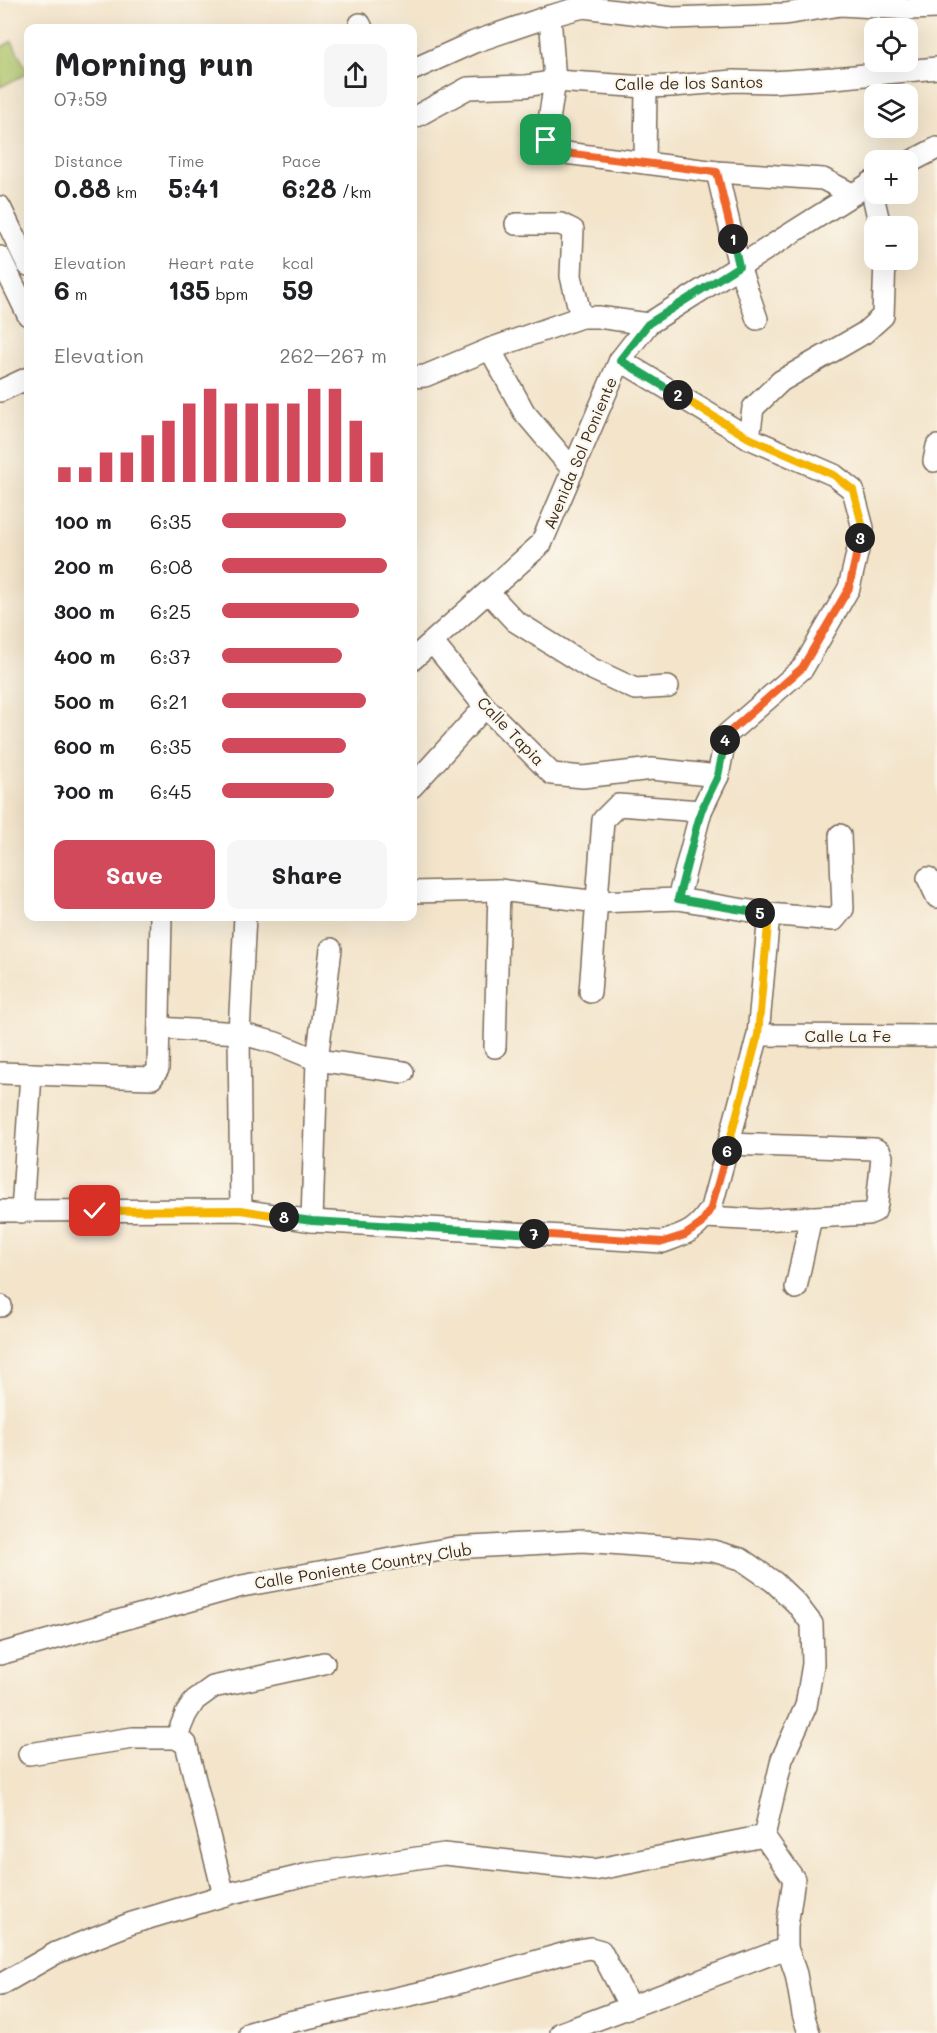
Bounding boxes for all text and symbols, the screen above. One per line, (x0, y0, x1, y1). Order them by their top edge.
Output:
map controls (864, 18, 918, 270)
button: locate (864, 18, 918, 72)
text: Morning run (54, 41, 254, 84)
button: share (324, 44, 387, 107)
street label: Calle de los Santos (615, 71, 763, 94)
button: layers (864, 84, 918, 138)
text: 07:59 (54, 85, 107, 111)
pin (520, 114, 571, 165)
icon: arrive (529, 123, 562, 156)
text: Distance (54, 150, 123, 171)
text: Time (168, 150, 204, 171)
text: Pace (282, 150, 321, 171)
button: + (864, 150, 918, 204)
text: 0.88 (54, 171, 111, 205)
text: 5:41 (168, 171, 219, 205)
text: 6:28 (282, 171, 337, 205)
text: km (111, 181, 137, 202)
text: /km (337, 181, 371, 202)
button: − (864, 216, 918, 270)
pin: 1 (718, 224, 748, 254)
text: 1 (729, 228, 737, 249)
text: Elevation (54, 252, 126, 273)
text: Heart rate (168, 252, 254, 273)
text: kcal (282, 252, 314, 273)
text: 6 (54, 273, 70, 307)
text: 135 (168, 273, 210, 307)
text: 59 (282, 273, 313, 307)
text: m (70, 283, 88, 304)
text: bpm (210, 283, 248, 304)
text: Elevation (54, 342, 144, 368)
text: 262–267 m (280, 342, 387, 368)
street label: Avenida Sol Poniente (538, 374, 621, 532)
pin: 2 (663, 380, 693, 410)
text: 2 (674, 384, 682, 405)
text: 100 m (54, 508, 112, 534)
text: 6:35 (150, 508, 192, 534)
pin: 3 (845, 523, 875, 553)
text: 3 (855, 527, 865, 548)
text: 200 m (54, 553, 114, 579)
text: 6:08 (150, 553, 193, 579)
text: 300 m (54, 598, 115, 624)
text: 6:25 (150, 598, 191, 624)
text: 400 m (54, 643, 115, 669)
text: 6:37 (150, 643, 191, 669)
text: 500 m (54, 688, 114, 714)
text: 6:21 (150, 688, 188, 714)
street label: Calle Tapia (473, 692, 550, 770)
pin: 4 (710, 725, 740, 755)
text: 4 (720, 729, 730, 750)
text: 600 m (54, 733, 115, 759)
text: 6:35 (150, 733, 192, 759)
text: 700 m (54, 778, 114, 804)
text: 6:45 (150, 778, 192, 804)
button: Save (54, 840, 215, 909)
button: Share (227, 840, 387, 909)
pin: 5 (745, 898, 775, 928)
text: 5 (755, 902, 765, 923)
street label: Calle La Fe (805, 1025, 891, 1046)
pin: 6 (712, 1136, 742, 1166)
text: 6 (722, 1140, 732, 1161)
pin (69, 1185, 120, 1236)
icon: check (78, 1194, 111, 1227)
pin: 8 (269, 1202, 299, 1232)
text: 8 (279, 1206, 289, 1227)
pin: 7 (519, 1219, 549, 1249)
text: 7 (530, 1223, 538, 1244)
street label: Calle Poniente Country Club (253, 1538, 473, 1593)

